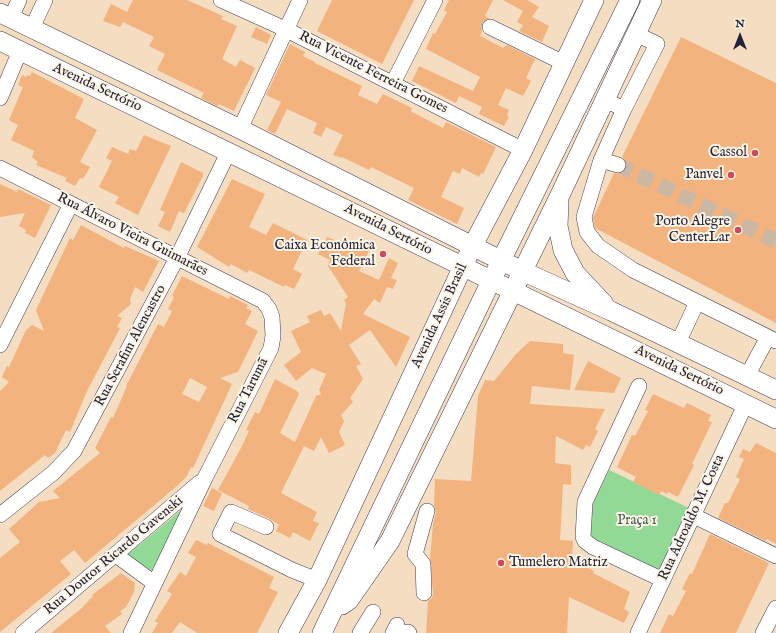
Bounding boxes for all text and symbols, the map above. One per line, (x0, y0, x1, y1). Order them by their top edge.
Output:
north arrow (720, 16, 760, 56)
text: N (735, 17, 745, 31)
street label: Rua Vicente Ferreira Gomes (296, 28, 450, 118)
street label: Avenida Sertório (50, 60, 144, 116)
place label: Cassol (710, 145, 747, 161)
marker: Cassol (750, 148, 760, 158)
place label: Panvel (685, 167, 723, 183)
marker: Panvel (726, 170, 736, 180)
street label: Rua Álvaro Vieira Guimarães (54, 190, 210, 280)
street label: Avenida Sertório (341, 201, 435, 259)
place label: Porto Alegre CenterLar (655, 214, 730, 246)
marker: Porto Alegre CenterLar (733, 225, 743, 235)
place label: Caixa Econômica Federal (274, 238, 375, 270)
marker: Caixa Econômica Federal (378, 249, 388, 259)
street label: Avenida Assis Brasil (408, 261, 472, 371)
street label: Rua Serafim Alencastro (92, 282, 170, 410)
street label: Avenida Sertório (632, 342, 726, 400)
street label: Rua Tarumã (225, 355, 273, 427)
street label: Rua Adroaldo M. Costa (655, 452, 729, 584)
street label: Rua Doutor Ricardo Gavenski (41, 493, 187, 619)
park label: Praça 1 (617, 513, 657, 529)
place label: Tumelero Matriz (509, 555, 608, 571)
marker: Tumelero Matriz (496, 558, 506, 568)

